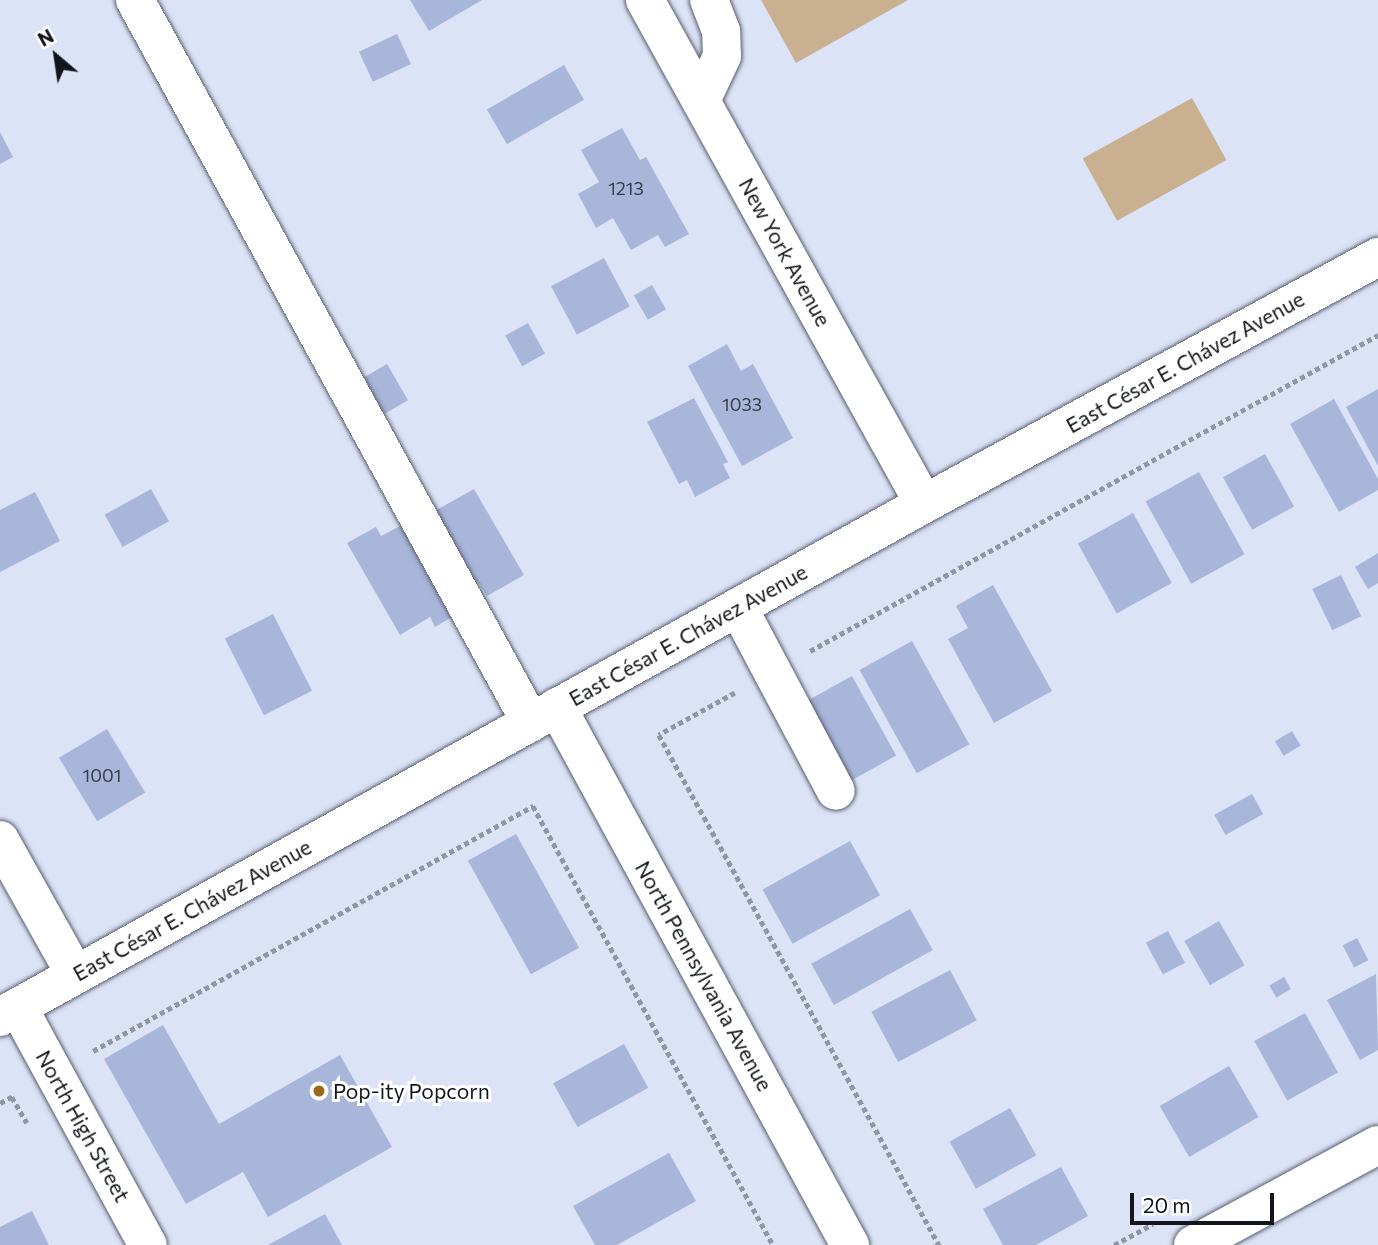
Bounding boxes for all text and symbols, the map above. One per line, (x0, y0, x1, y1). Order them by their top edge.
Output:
north arrow (21, 21, 91, 91)
text: N (34, 24, 57, 51)
street label: New York Avenue (734, 173, 836, 331)
house number: 1213 (608, 177, 644, 199)
street label: East César E. Chávez Avenue (1062, 286, 1308, 438)
house number: 1033 (722, 393, 762, 415)
street label: East César E. Chávez Avenue (565, 559, 811, 711)
house number: 1001 (83, 764, 121, 786)
street label: East César E. Chávez Avenue (69, 834, 315, 986)
street label: North Pennsylvania Avenue (630, 857, 778, 1095)
street label: North High Street (31, 1046, 135, 1206)
place label: Pop-ity Popcorn (333, 1078, 490, 1104)
marker: Pop-ity Popcorn (311, 1083, 327, 1099)
scale bar (1133, 1178, 1276, 1222)
text: 20 m (1143, 1192, 1191, 1217)

